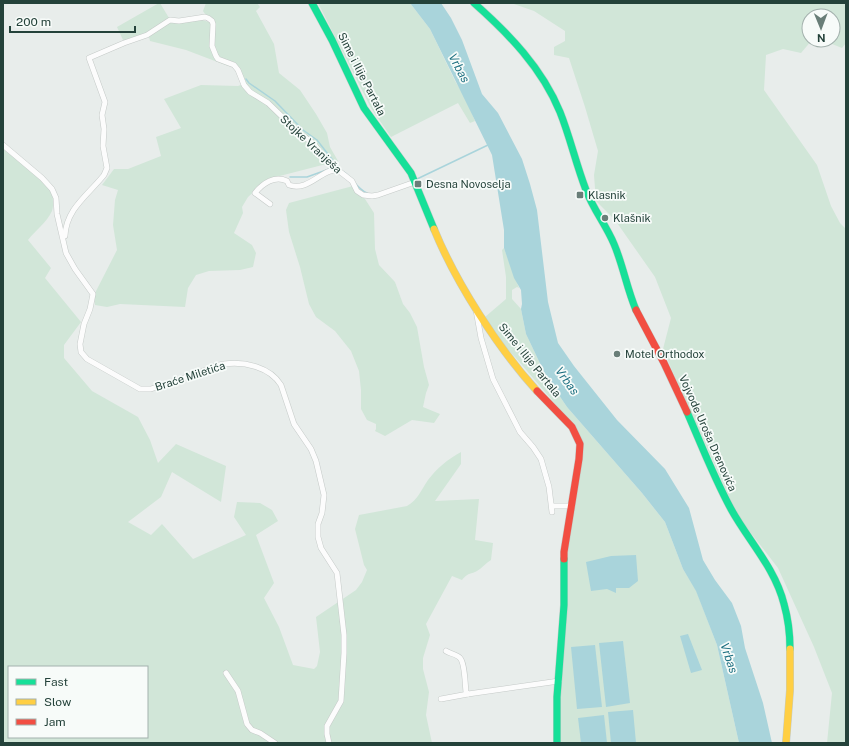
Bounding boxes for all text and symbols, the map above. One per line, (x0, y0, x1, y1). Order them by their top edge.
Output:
scale bar (10, 8, 135, 34)
north arrow (801, 8, 841, 48)
text: 200 m (16, 15, 51, 29)
street label: Sime i Ilije Partala (336, 30, 388, 118)
text: N (817, 32, 826, 44)
water label: Vrbas (446, 51, 473, 85)
street label: Stojke Vranješa (278, 112, 344, 176)
place label: Desna Novoselja (426, 178, 511, 190)
marker: Desna Novoselja (413, 179, 423, 189)
place label: Klasnik (588, 189, 626, 201)
marker: Klasnik (575, 190, 585, 200)
place label: Klašnik (613, 212, 651, 224)
marker: Klašnik (600, 213, 610, 223)
street label: Sime i Ilije Partala (497, 321, 563, 399)
place label: Motel Orthodox (625, 348, 705, 360)
marker: Motel Orthodox (612, 349, 622, 359)
street label: Braće Miletića (153, 359, 227, 393)
water label: Vrbas (552, 364, 582, 398)
street label: Vojvode Uroša Drenovića (677, 373, 739, 493)
water label: Vrbas (717, 641, 741, 675)
legend (8, 666, 148, 738)
text: Fast (44, 675, 69, 689)
text: Slow (44, 695, 72, 709)
text: Jam (44, 715, 66, 729)

